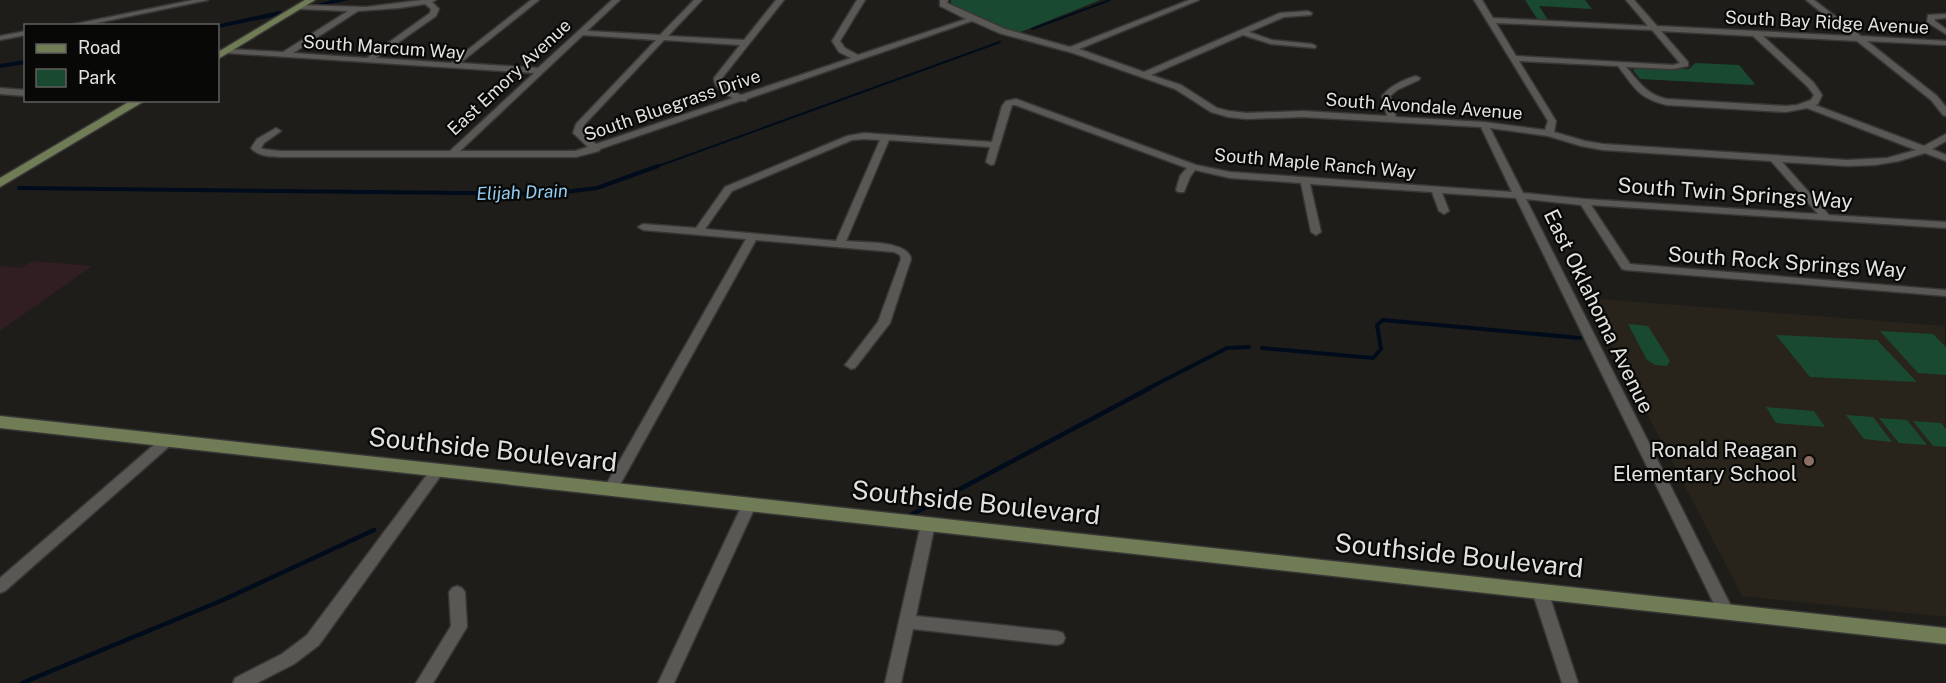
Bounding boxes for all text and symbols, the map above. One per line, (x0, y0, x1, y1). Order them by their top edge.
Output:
street label: South Bay Ridge Avenue (1724, 6, 1930, 38)
street label: East Emory Avenue (443, 14, 575, 140)
legend (24, 24, 219, 102)
street label: South Marcum Way (302, 31, 466, 63)
text: Road (78, 37, 121, 58)
street label: South Bluegrass Drive (581, 65, 763, 145)
text: Park (78, 67, 116, 88)
street label: South Avondale Avenue (1325, 89, 1523, 123)
street label: South Maple Ranch Way (1213, 144, 1417, 182)
street label: South Twin Springs Way (1617, 172, 1853, 214)
water label: Elijah Drain (476, 180, 568, 204)
street label: East Oklahoma Avenue (1539, 205, 1659, 417)
street label: South Rock Springs Way (1667, 241, 1907, 283)
street label: Southside Boulevard (367, 421, 619, 477)
place label: Ronald Reagan Elementary School (1613, 437, 1797, 486)
marker: Ronald Reagan Elementary School (1802, 454, 1816, 468)
street label: Southside Boulevard (850, 474, 1102, 530)
street label: Southside Boulevard (1333, 527, 1585, 583)

